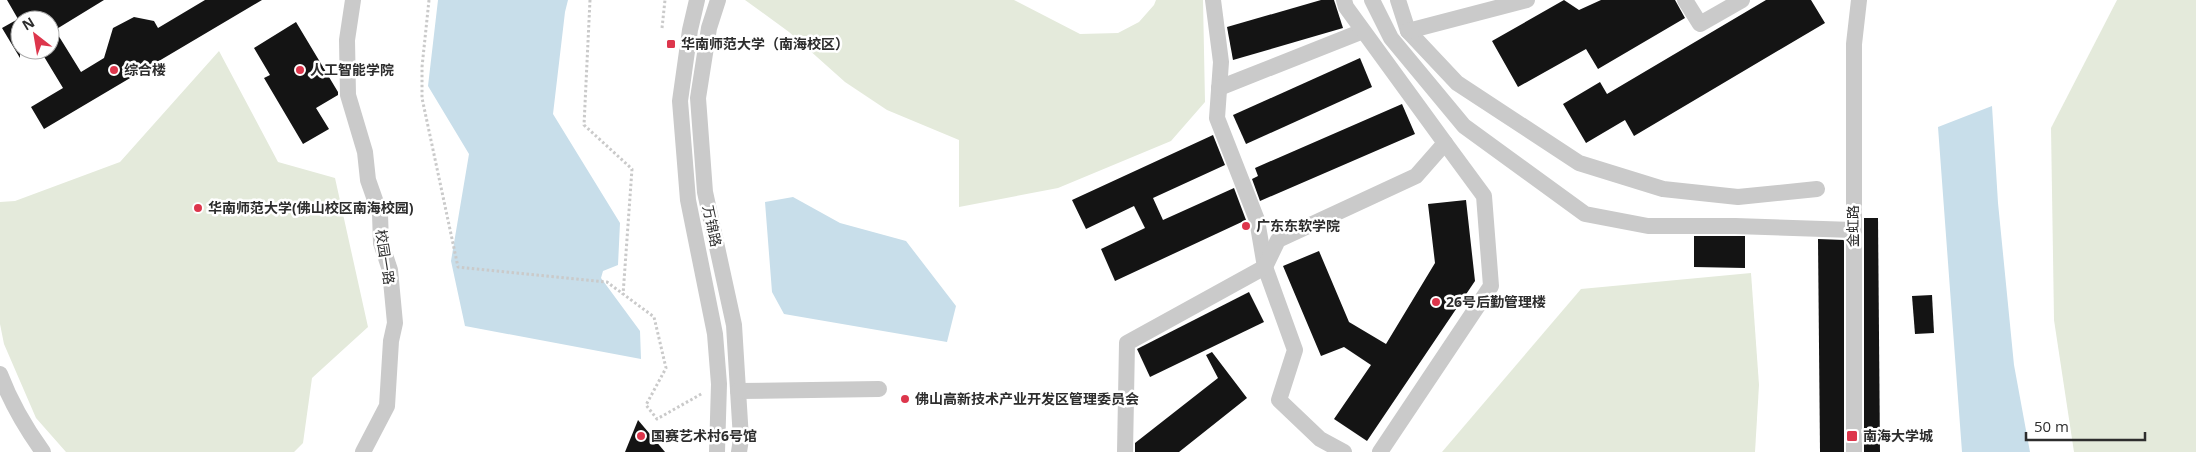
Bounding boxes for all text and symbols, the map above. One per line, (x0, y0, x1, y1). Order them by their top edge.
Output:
north arrow (10, 10, 60, 60)
text: N (18, 12, 38, 35)
place label: 华南师范大学（南海校区） (681, 34, 849, 53)
marker: 华南师范大学（南海校区） (665, 38, 677, 50)
place label: 综合楼 (124, 60, 166, 79)
place label: 人工智能学院 (310, 60, 394, 79)
marker: 综合楼 (108, 64, 120, 76)
marker: 人工智能学院 (294, 64, 306, 76)
place label: 华南师范大学(佛山校区南海校园) (208, 198, 414, 217)
marker: 华南师范大学(佛山校区南海校园) (192, 202, 204, 214)
street label: 万锦路 (699, 203, 726, 248)
street label: 金虹路 (1843, 205, 1862, 247)
place label: 广东东软学院 (1256, 216, 1340, 235)
marker: 广东东软学院 (1240, 220, 1252, 232)
street label: 校园一路 (372, 228, 399, 286)
place label: 26号后勤管理楼 (1446, 292, 1546, 311)
marker: 26号后勤管理楼 (1430, 296, 1442, 308)
place label: 佛山高新技术产业开发区管理委员会 (915, 389, 1139, 408)
marker: 佛山高新技术产业开发区管理委员会 (899, 393, 911, 405)
scale bar (2026, 410, 2145, 442)
text: 50 m (2034, 416, 2069, 436)
place label: 国赛艺术村6号馆 (651, 426, 757, 445)
place label: 南海大学城 (1863, 426, 1933, 445)
marker: 南海大学城 (1845, 429, 1859, 443)
marker: 国赛艺术村6号馆 (635, 430, 647, 442)

